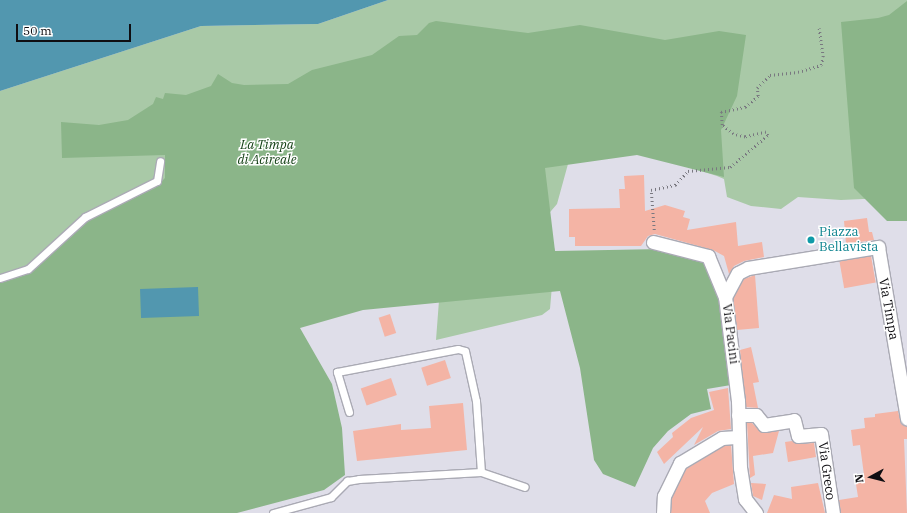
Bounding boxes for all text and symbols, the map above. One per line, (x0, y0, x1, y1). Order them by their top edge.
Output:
scale bar (18, 16, 133, 42)
text: 50 m (23, 23, 52, 38)
park label: La Timpa di Acireale (237, 138, 297, 169)
place label: Piazza Bellavista (819, 225, 878, 256)
marker: Piazza Bellavista (806, 235, 816, 245)
street label: Via Timpa (875, 277, 901, 341)
street label: Via Pacini (719, 303, 741, 365)
street label: Via Greco (814, 441, 838, 501)
north arrow (851, 457, 891, 497)
text: N (852, 473, 867, 484)

